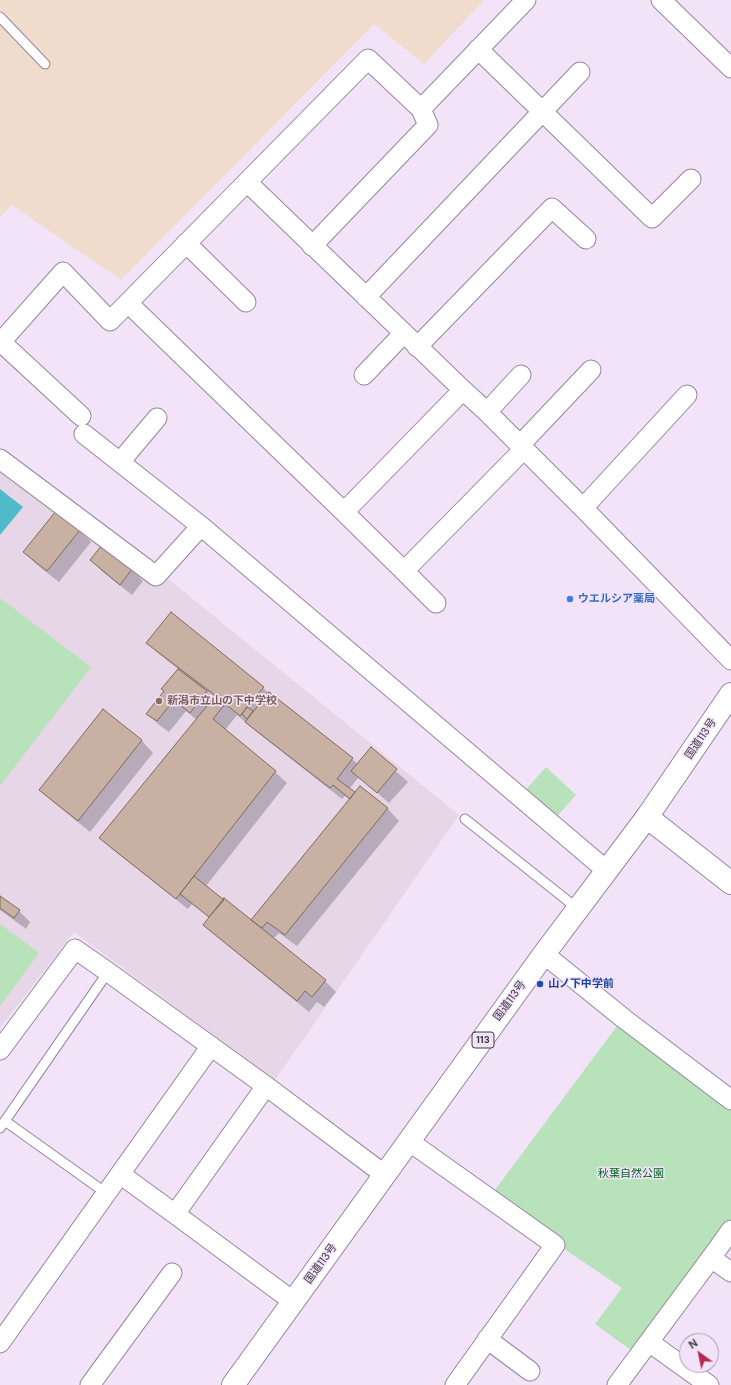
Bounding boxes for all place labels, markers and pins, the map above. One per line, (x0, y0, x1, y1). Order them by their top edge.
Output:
place label: ウエルシア薬局 (578, 592, 655, 606)
marker: ウエルシア薬局 (565, 594, 575, 604)
place label: 新潟市立山の下中学校 (167, 694, 277, 708)
marker: 新潟市立山の下中学校 (154, 696, 164, 706)
place label: 山ノ下中学前 (548, 977, 614, 991)
marker: 山ノ下中学前 (535, 979, 545, 989)

